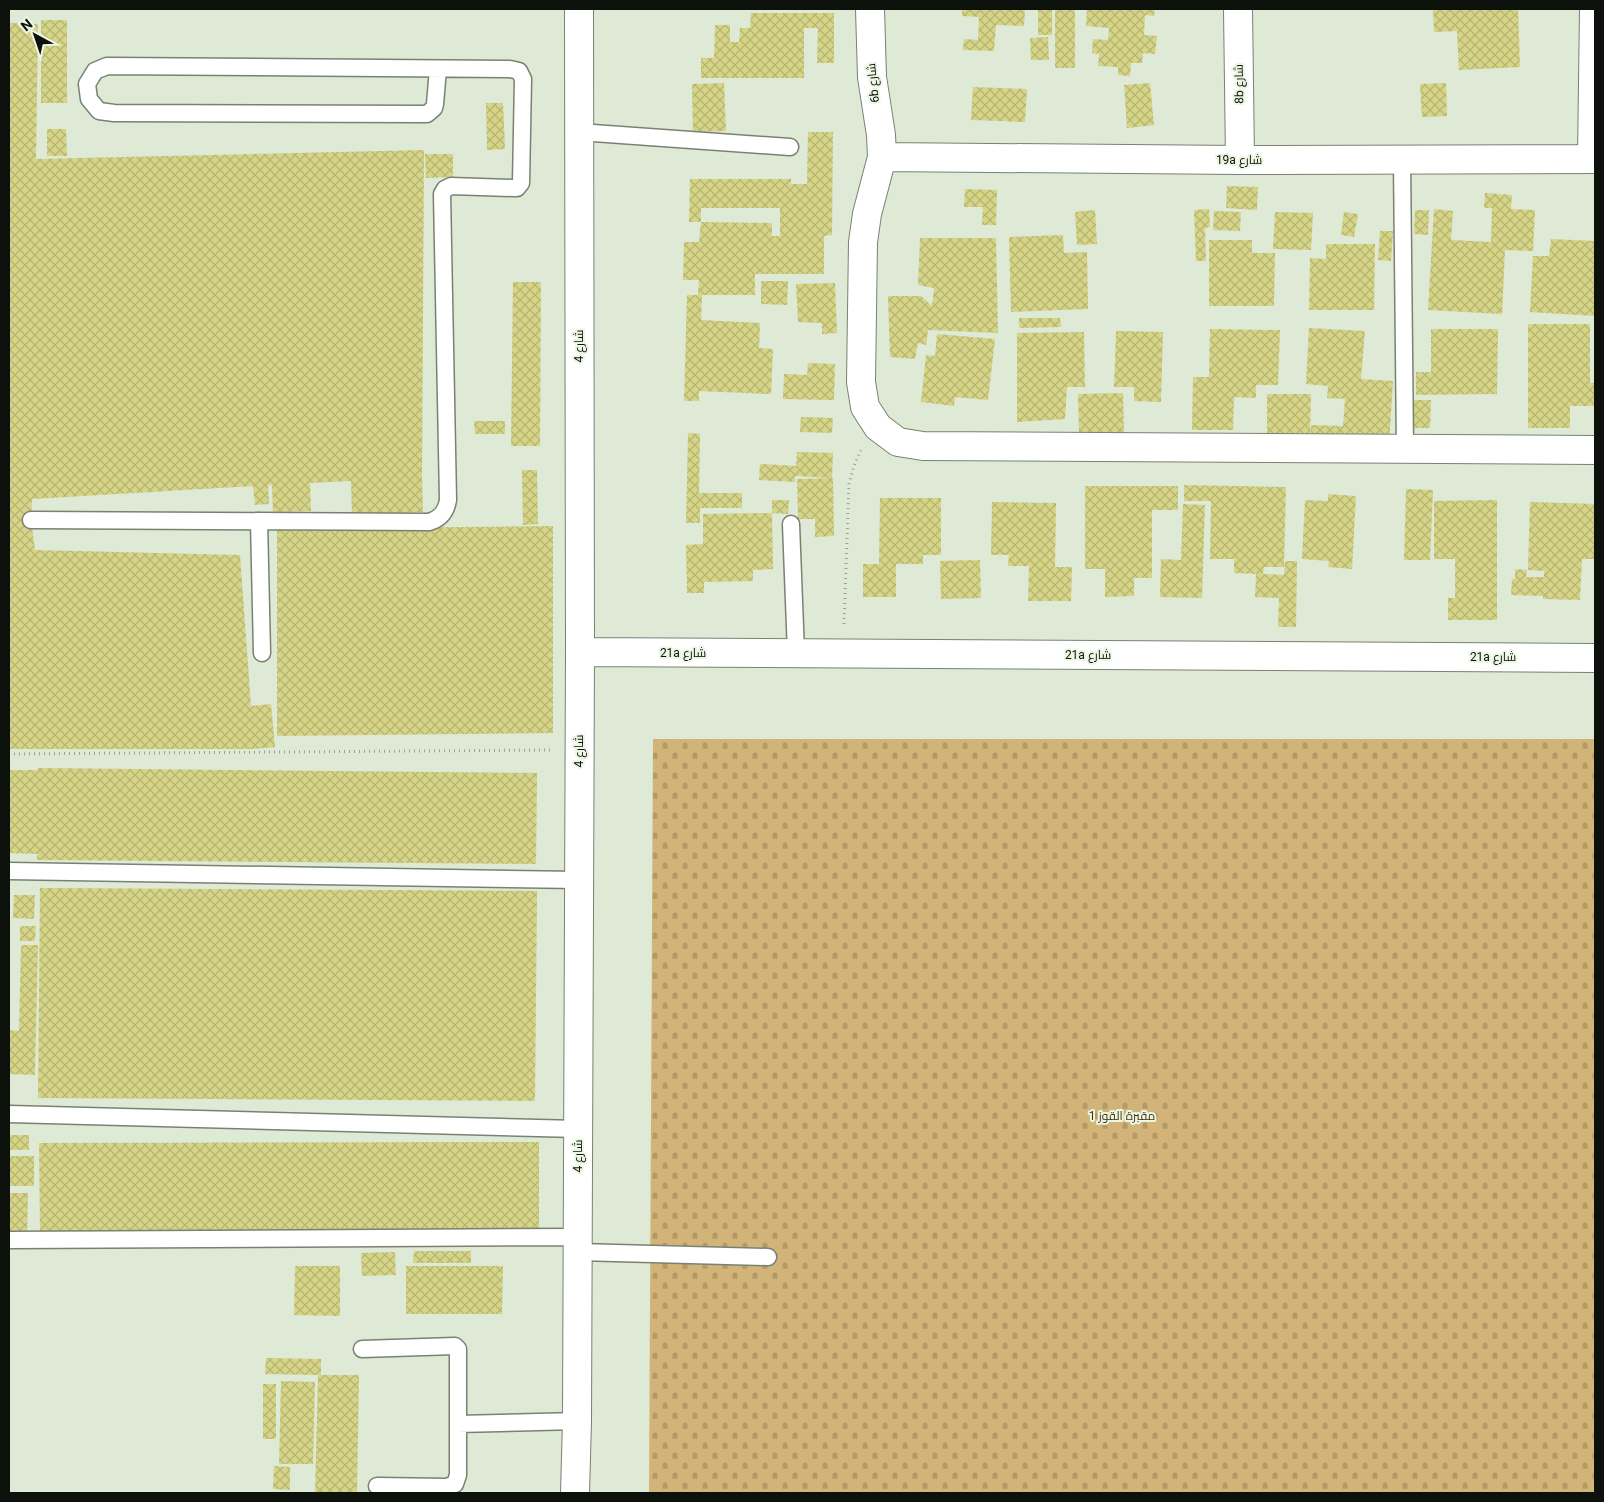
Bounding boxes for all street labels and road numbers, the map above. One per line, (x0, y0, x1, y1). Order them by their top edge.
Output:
street label: 6b شارع (864, 62, 883, 103)
street label: 8b شارع (1232, 64, 1247, 104)
street label: 19a شارع (1216, 153, 1262, 168)
street label: شارع 4 (572, 329, 587, 362)
street label: 21a شارع (660, 646, 706, 661)
street label: 21a شارع (1065, 648, 1111, 663)
street label: 21a شارع (1470, 650, 1516, 665)
street label: شارع 4 (572, 734, 587, 767)
street label: شارع 4 (571, 1139, 586, 1172)

